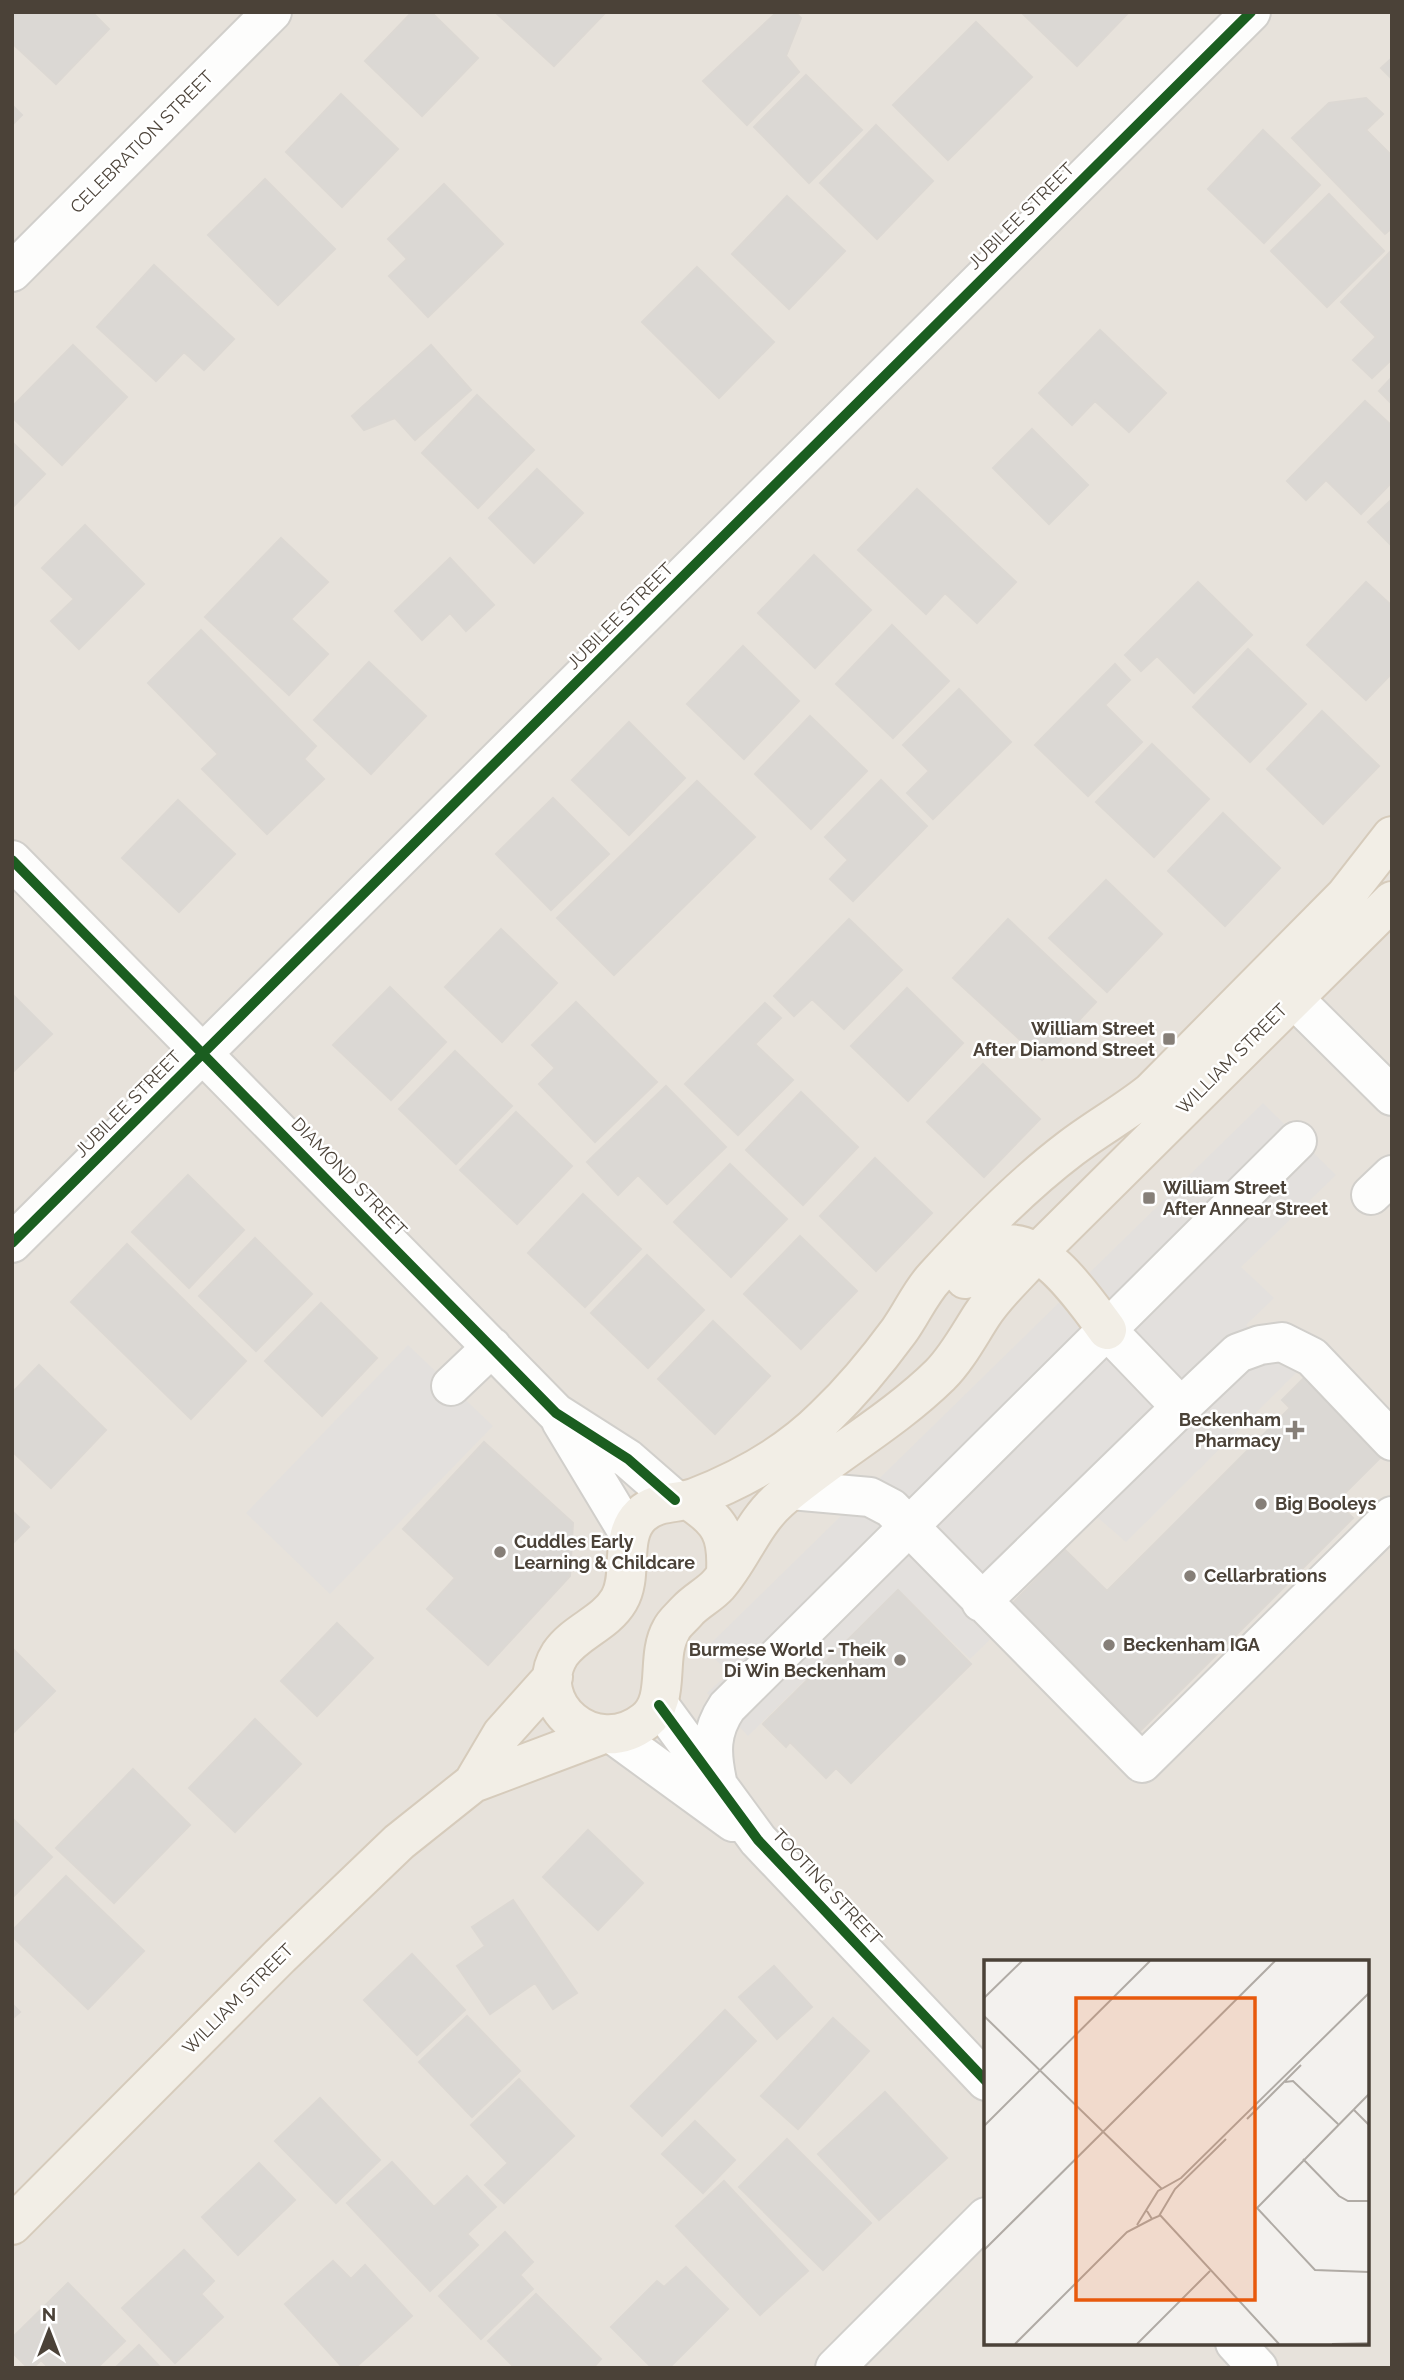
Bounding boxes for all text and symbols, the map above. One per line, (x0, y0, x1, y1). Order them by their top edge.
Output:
street label: CELEBRATION STREET (66, 66, 217, 217)
street label: JUBILEE STREET (963, 158, 1078, 273)
street label: JUBILEE STREET (562, 558, 677, 673)
street label: WILLIAM STREET (1172, 999, 1291, 1118)
place label: William Street After Diamond Street (973, 1018, 1155, 1060)
marker: William Street After Diamond Street (1161, 1031, 1177, 1047)
street label: JUBILEE STREET (70, 1046, 185, 1161)
street label: DIAMOND STREET (287, 1113, 411, 1240)
place label: William Street After Annear Street (1163, 1177, 1328, 1219)
marker: William Street After Annear Street (1141, 1190, 1157, 1206)
place label: Beckenham Pharmacy (1179, 1409, 1281, 1451)
marker: Beckenham Pharmacy (1287, 1422, 1303, 1438)
place label: Big Booleys (1275, 1493, 1376, 1514)
marker: Big Booleys (1253, 1496, 1269, 1512)
place label: Cuddles Early Learning & Childcare (514, 1531, 695, 1573)
marker: Cuddles Early Learning & Childcare (492, 1544, 508, 1560)
place label: Cellarbrations (1204, 1565, 1327, 1586)
marker: Cellarbrations (1182, 1568, 1198, 1584)
place label: Beckenham IGA (1123, 1634, 1261, 1655)
marker: Beckenham IGA (1101, 1637, 1117, 1653)
place label: Burmese World - Theik Di Win Beckenham (689, 1639, 887, 1681)
marker: Burmese World - Theik Di Win Beckenham (892, 1652, 908, 1668)
street label: TOOTING STREET (768, 1824, 886, 1949)
street label: WILLIAM STREET (178, 1939, 297, 2058)
inset map (984, 1960, 1369, 2345)
north arrow (14, 2296, 84, 2366)
text: N (42, 2303, 56, 2325)

